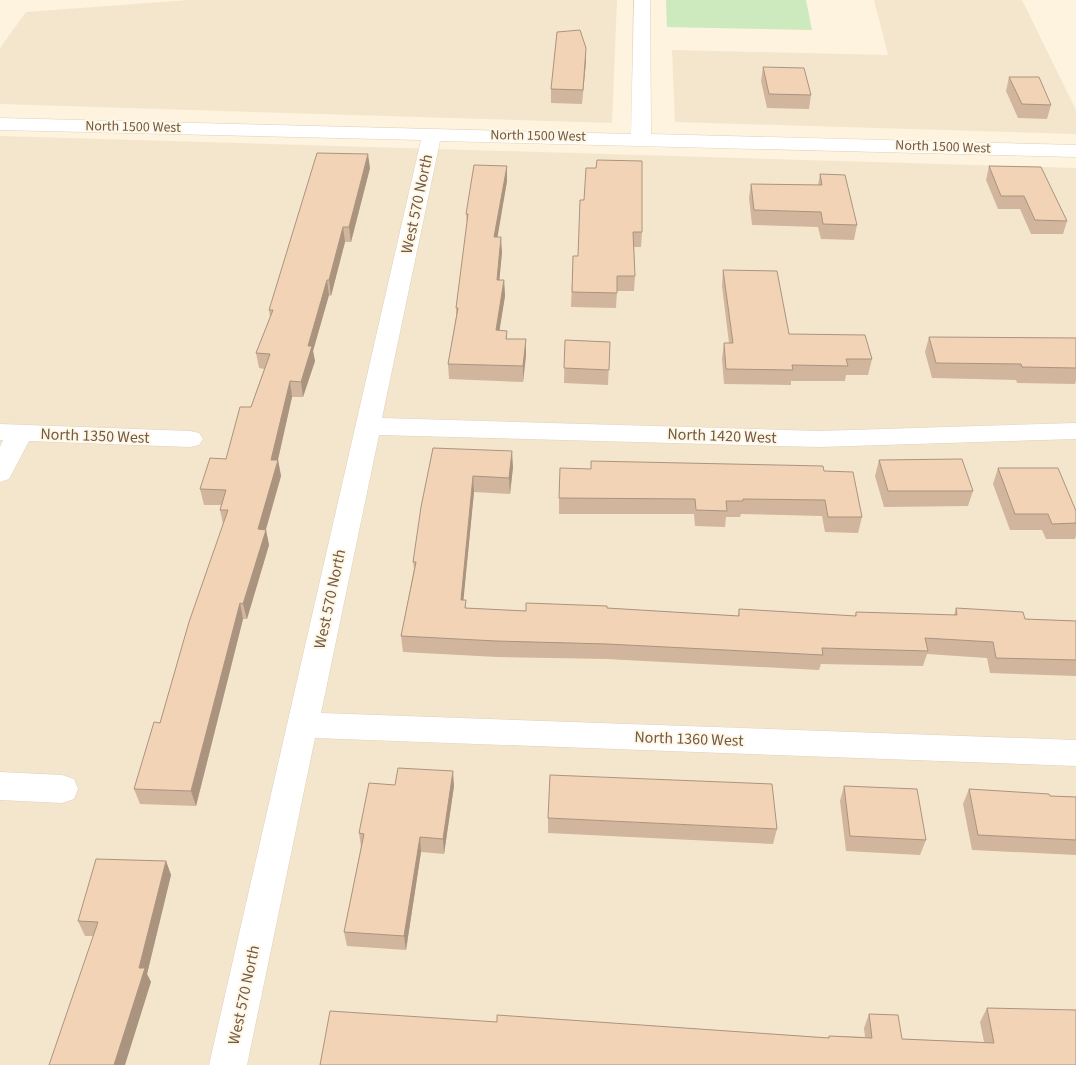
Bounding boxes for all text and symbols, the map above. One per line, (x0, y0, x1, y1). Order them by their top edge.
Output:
street label: North 1500 West (85, 116, 181, 138)
street label: North 1500 West (490, 125, 586, 147)
street label: North 1500 West (895, 135, 991, 159)
street label: West 570 North (396, 152, 438, 256)
street label: North 1350 West (40, 423, 151, 449)
street label: North 1420 West (667, 423, 778, 449)
street label: West 570 North (309, 547, 351, 651)
street label: North 1360 West (634, 726, 745, 752)
street label: West 570 North (223, 943, 265, 1047)

